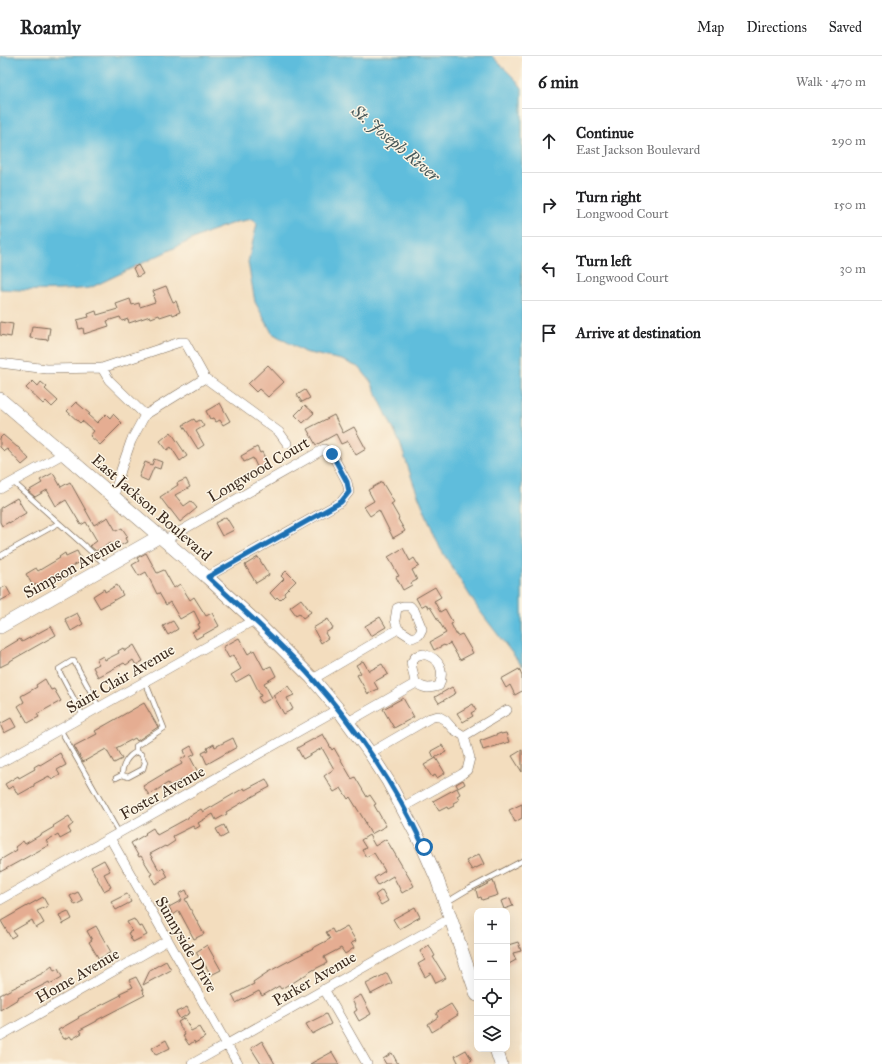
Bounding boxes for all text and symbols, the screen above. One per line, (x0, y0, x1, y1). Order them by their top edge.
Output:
text: Roamly (20, 16, 81, 39)
text: Map (697, 19, 724, 36)
text: Directions (746, 19, 807, 36)
text: Saved (829, 19, 862, 36)
text: 6 min (538, 72, 579, 93)
text: Walk · 470 m (796, 74, 866, 90)
water label: St. Joseph River (347, 100, 445, 187)
text: Continue (576, 124, 634, 142)
icon: ahead (538, 130, 560, 152)
text: 290 m (831, 133, 866, 149)
text: East Jackson Boulevard (576, 142, 700, 158)
text: Turn right (576, 188, 641, 206)
icon: right (538, 194, 560, 216)
text: 150 m (834, 197, 866, 213)
text: Longwood Court (576, 206, 669, 222)
text: Turn left (576, 252, 632, 270)
icon: left (538, 258, 560, 280)
text: 30 m (840, 261, 866, 277)
text: Longwood Court (576, 270, 669, 286)
icon: arrive (538, 322, 560, 344)
text: Arrive at destination (576, 324, 701, 342)
street label: Longwood Court (204, 433, 313, 507)
route end (323, 445, 341, 463)
street label: East Jackson Boulevard (87, 450, 216, 565)
street label: Simpson Avenue (20, 532, 125, 602)
street label: Saint Clair Avenue (63, 640, 178, 717)
street label: Foster Avenue (117, 761, 208, 824)
route start (415, 838, 433, 856)
street label: Sunnyside Drive (151, 893, 222, 996)
map controls (474, 908, 510, 1052)
button: + (474, 908, 510, 944)
street label: Home Avenue (32, 944, 123, 1007)
button: − (474, 944, 510, 980)
street label: Parker Avenue (269, 947, 360, 1010)
button: locate (474, 980, 510, 1016)
button: layers (474, 1016, 510, 1052)

